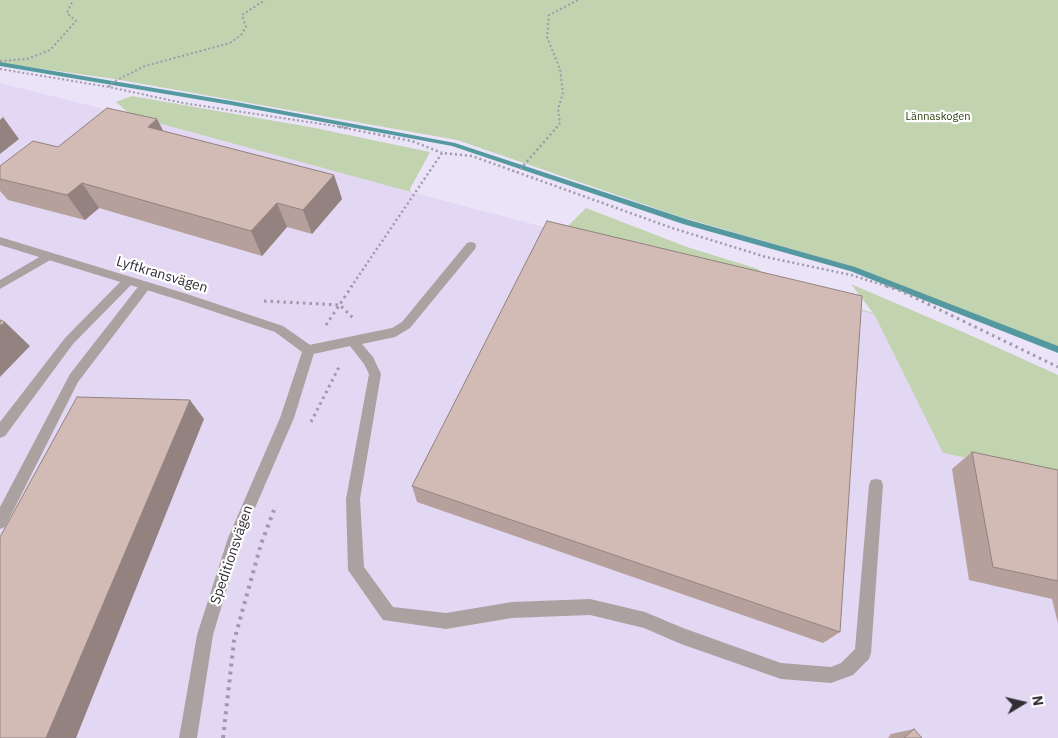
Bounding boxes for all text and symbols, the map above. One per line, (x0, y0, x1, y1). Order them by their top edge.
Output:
park label: Lännaskogen (906, 110, 970, 124)
street label: Lyftkransvägen (114, 253, 210, 297)
street label: Speditionsvägen (207, 503, 257, 607)
north arrow (998, 678, 1048, 728)
text: N (1028, 694, 1047, 707)

